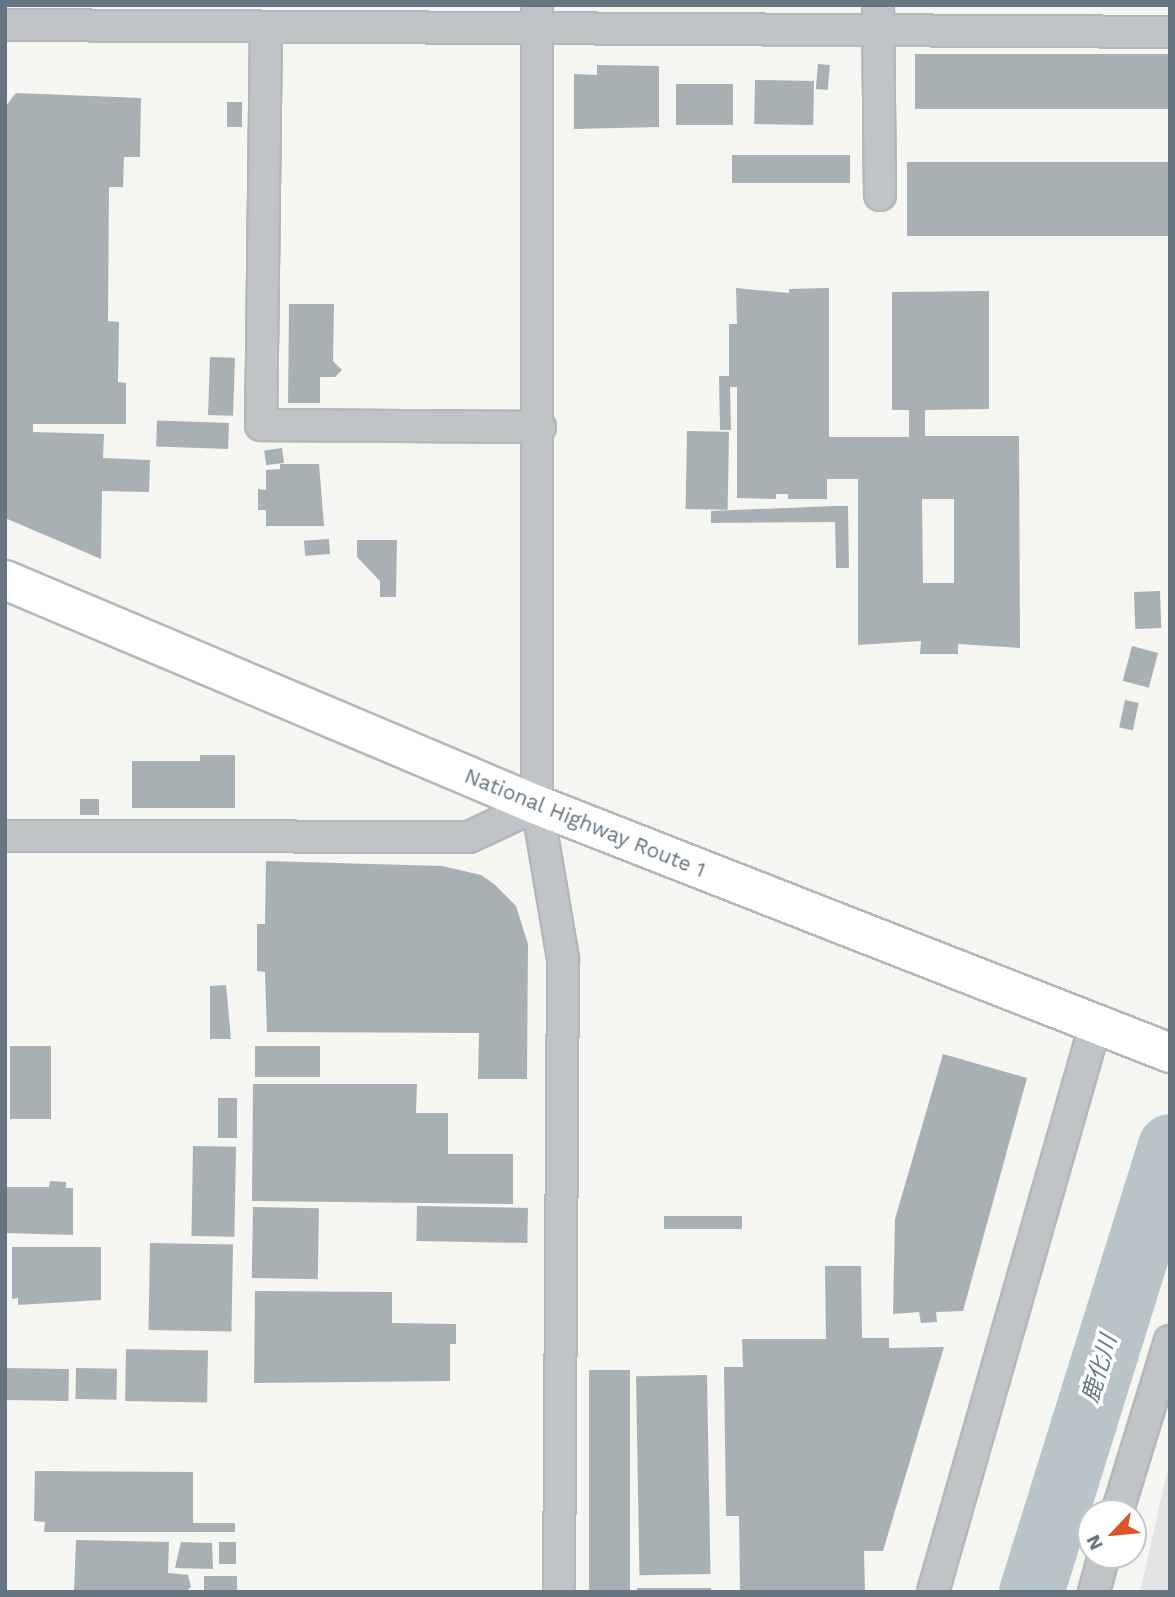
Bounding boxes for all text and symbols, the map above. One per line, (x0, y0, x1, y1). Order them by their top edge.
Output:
street label: National Highway Route 1 (460, 763, 710, 883)
water label: 鹿化川 (1077, 1332, 1123, 1406)
north arrow (1077, 1499, 1147, 1569)
text: N (1081, 1531, 1108, 1554)

